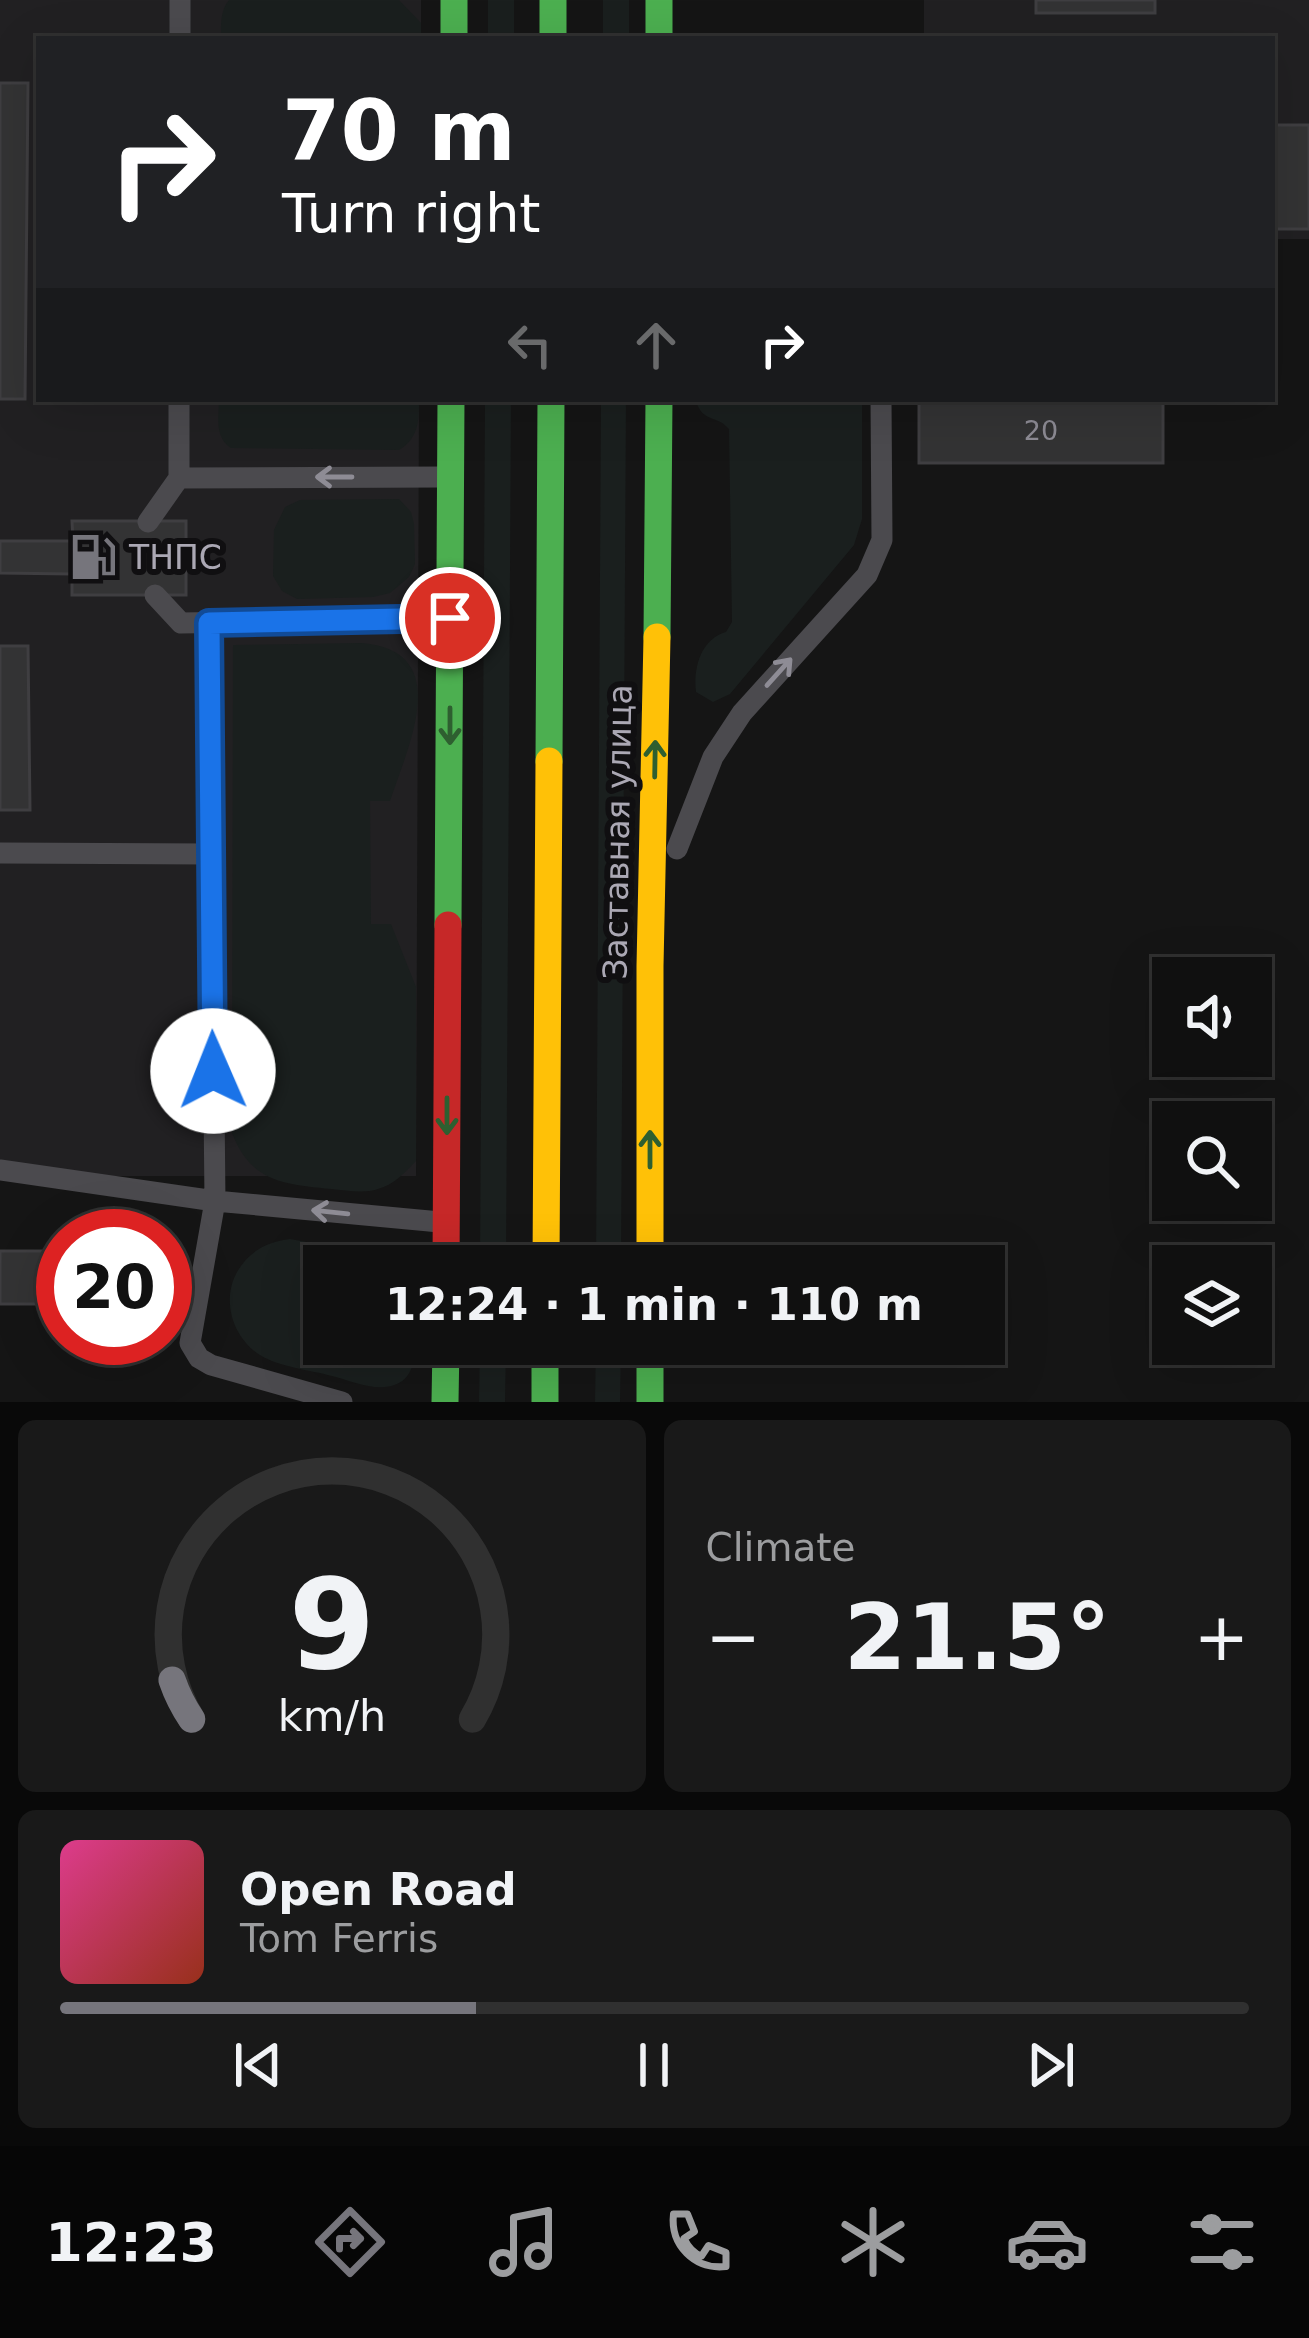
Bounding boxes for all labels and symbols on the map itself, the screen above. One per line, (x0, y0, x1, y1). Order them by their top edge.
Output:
house number: 20 (1024, 415, 1058, 446)
one-way arrow (315, 466, 354, 488)
fuel station icon: ТНПС (68, 532, 118, 582)
place label: ТНПС (128, 538, 222, 577)
pin (399, 567, 501, 669)
one-way arrow (765, 658, 792, 688)
street label: Заставная улица (595, 684, 640, 980)
one-way arrow (439, 706, 461, 745)
one-way arrow (643, 740, 666, 779)
position arrow (150, 1008, 276, 1134)
one-way arrow (436, 1096, 458, 1135)
one-way arrow (639, 1130, 661, 1169)
one-way arrow (311, 1200, 350, 1223)
speed limit sign: 20 (36, 1209, 192, 1365)

